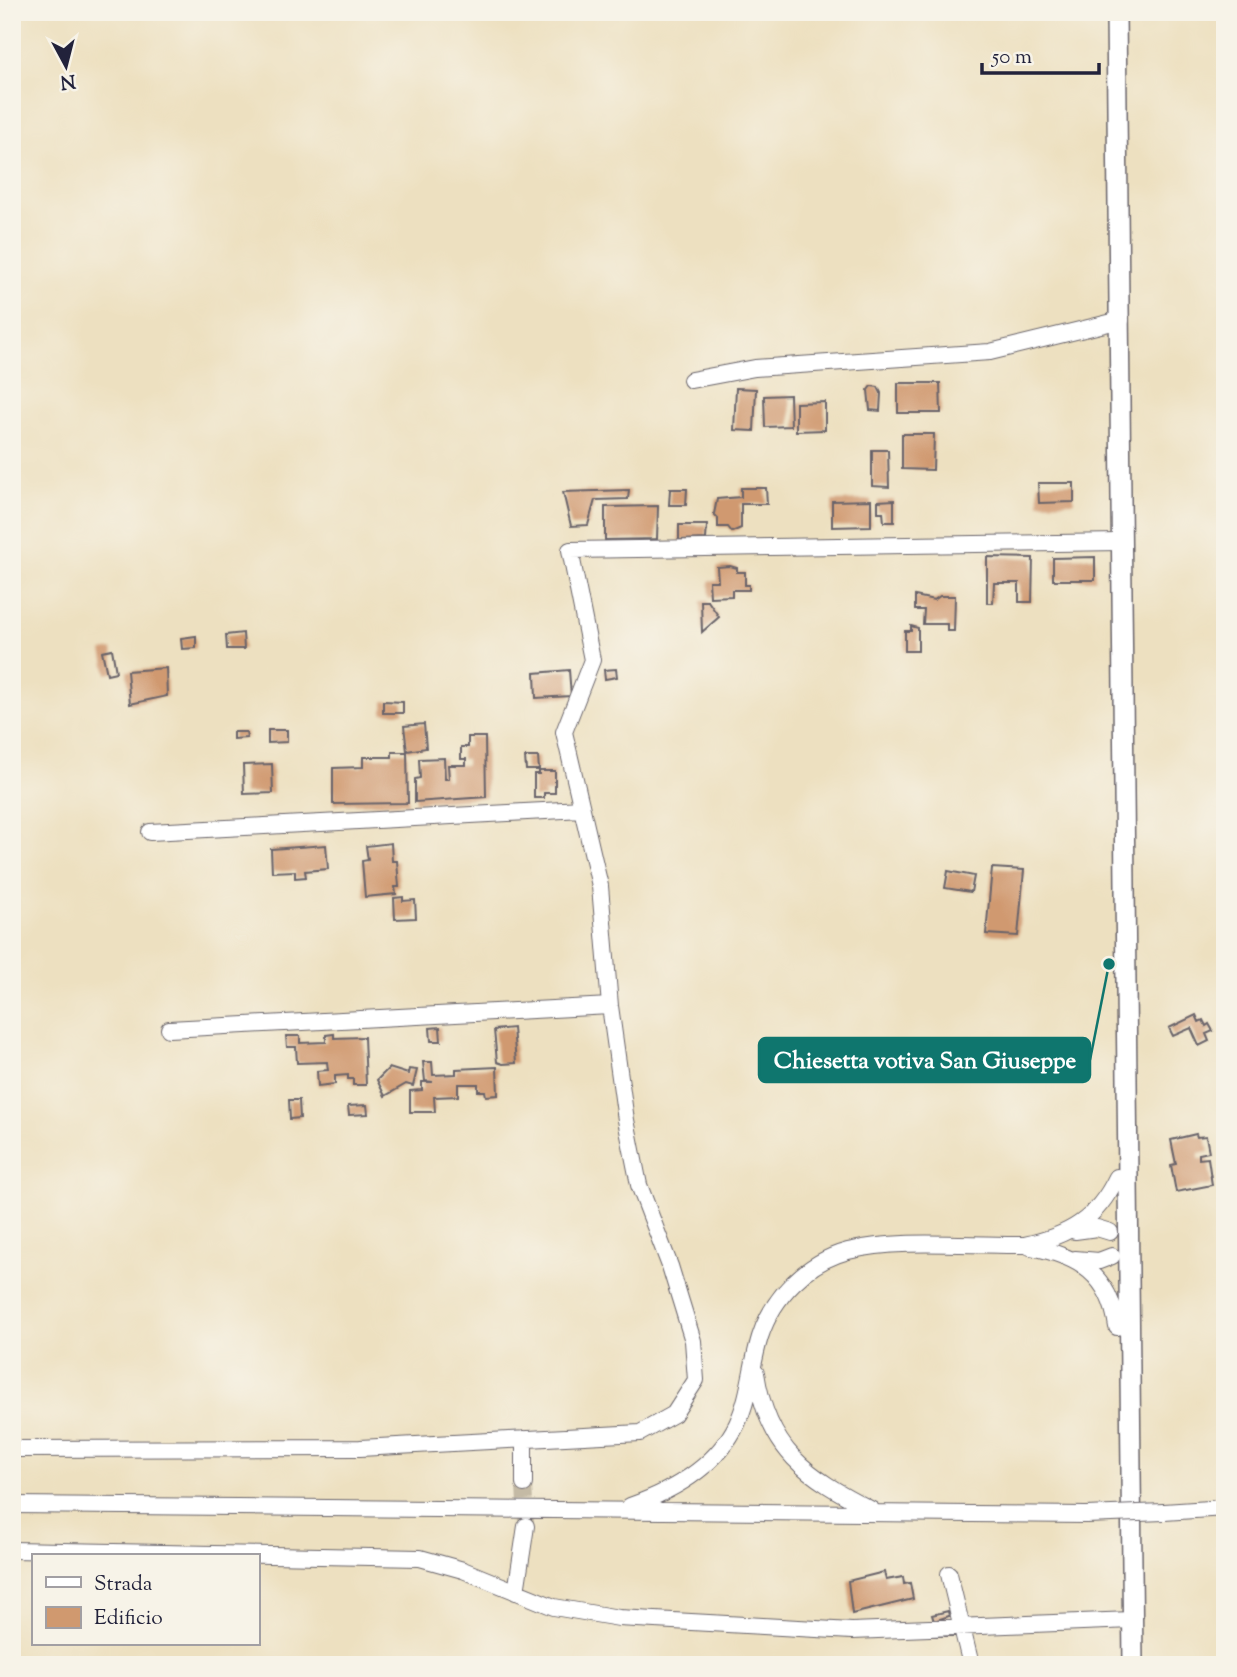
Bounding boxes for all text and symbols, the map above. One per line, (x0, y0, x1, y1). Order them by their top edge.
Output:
north arrow (32, 32, 102, 102)
scale bar (982, 32, 1099, 76)
text: 50 m (991, 43, 1032, 73)
text: N (59, 66, 77, 95)
callout: Chiesetta votiva San Giuseppe (759, 1038, 1090, 1082)
text: Chiesetta votiva San Giuseppe (774, 1046, 1077, 1079)
legend (32, 1554, 259, 1646)
text: Strada (94, 1570, 153, 1600)
text: Edificio (94, 1604, 163, 1634)

